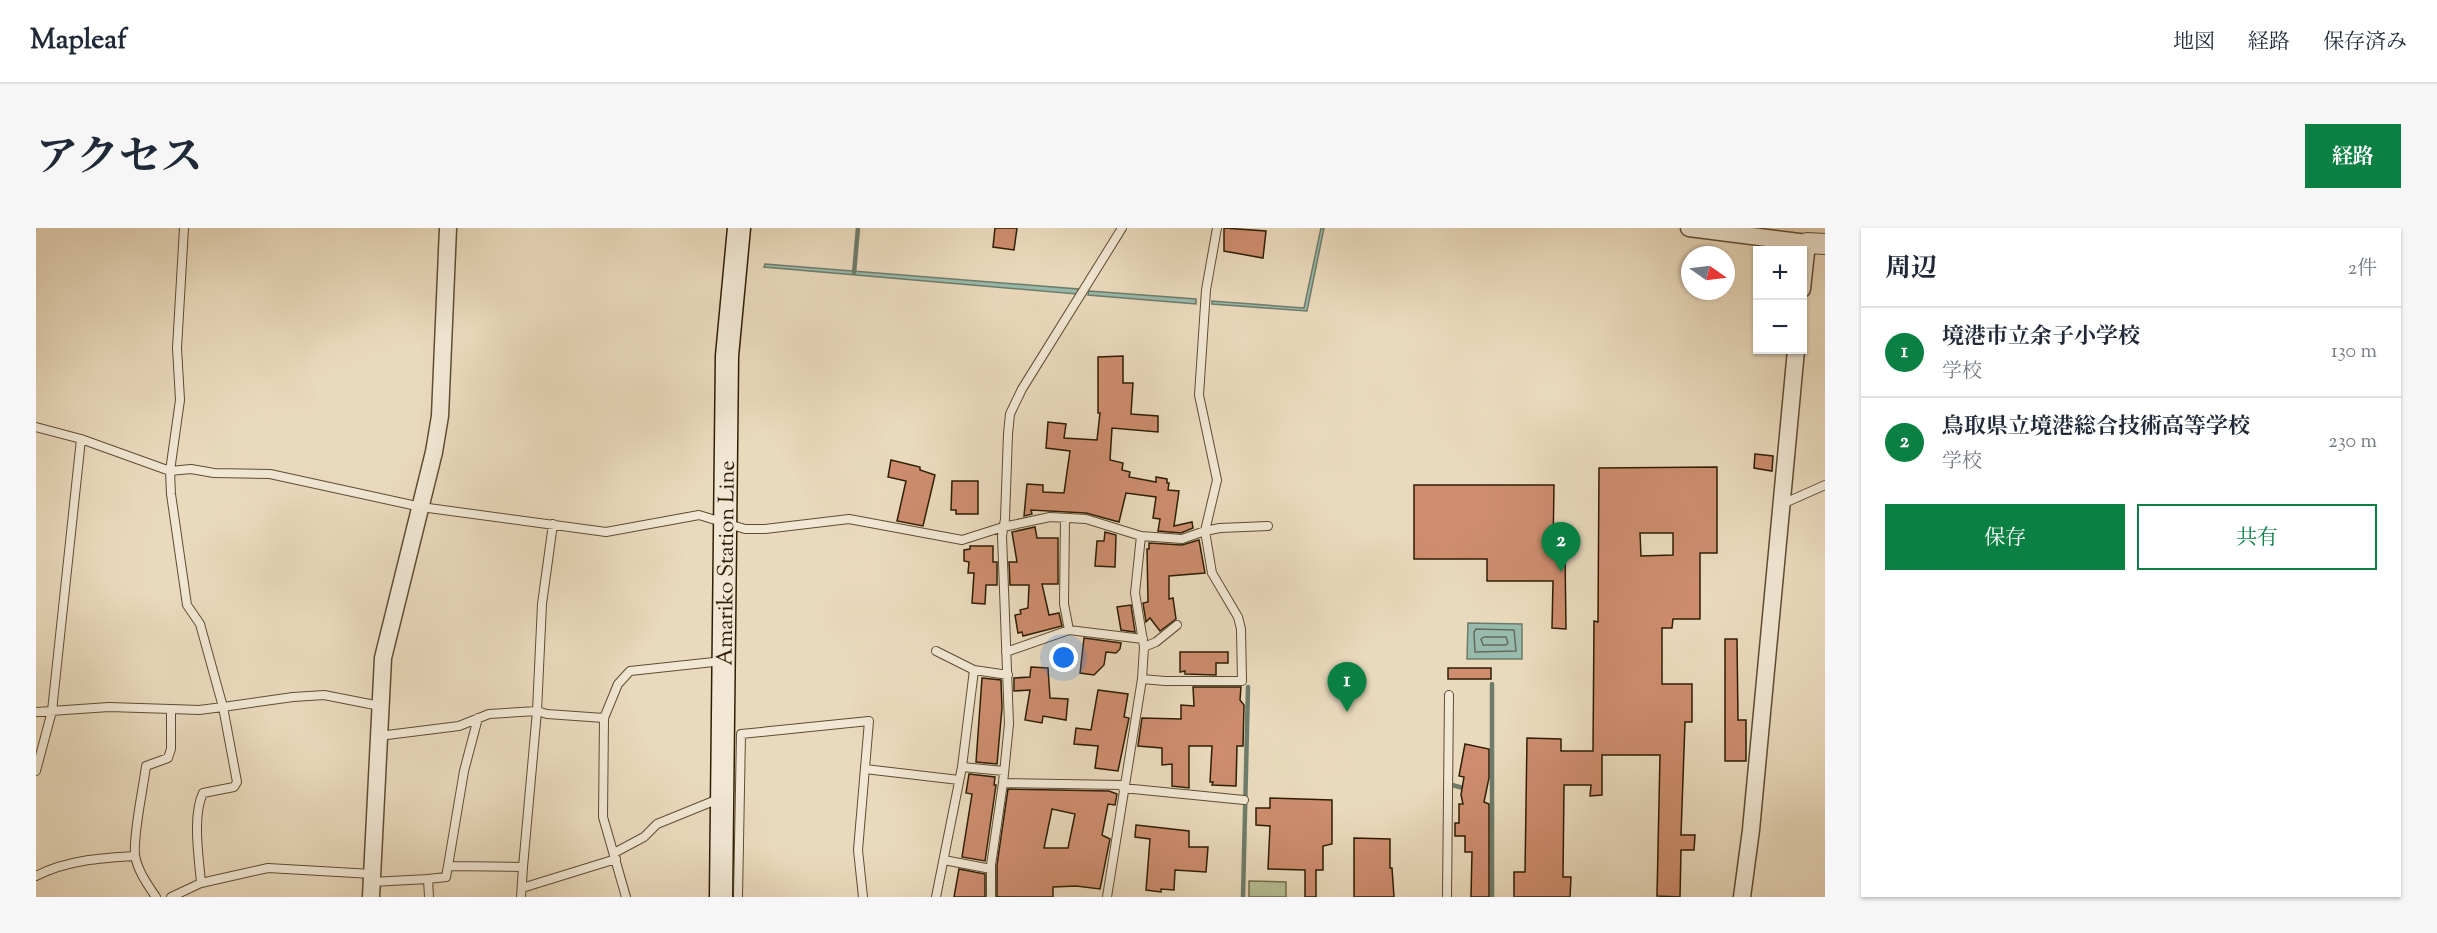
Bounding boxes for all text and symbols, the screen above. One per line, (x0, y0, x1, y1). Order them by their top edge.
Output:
text: Mapleaf (30, 21, 127, 61)
text: 地図 (2173, 28, 2215, 58)
text: 経路 (2248, 28, 2290, 58)
text: 保存済み (2323, 28, 2407, 58)
button: 経路 (2305, 124, 2401, 188)
text: アクセス (36, 130, 203, 190)
north arrow (1681, 246, 1735, 300)
map controls (1753, 246, 1807, 354)
button: + (1753, 246, 1807, 300)
text: 周辺 (1885, 251, 1937, 288)
text: 2件 (2348, 255, 2377, 284)
button: − (1753, 300, 1807, 354)
text: 境港市立余子小学校 (1942, 322, 2140, 354)
text: 1 (1901, 338, 1908, 367)
text: 130 m (2331, 338, 2377, 367)
text: 学校 (1942, 358, 1982, 387)
text: 鳥取県立境港総合技術高等学校 (1942, 412, 2250, 444)
text: 2 (1900, 428, 1909, 457)
text: 230 m (2328, 428, 2377, 457)
text: 学校 (1942, 448, 1982, 477)
street label: Amariko Station Line (711, 460, 745, 666)
button: 保存 (1885, 504, 2125, 570)
button: 共有 (2137, 504, 2377, 570)
pin: 2 (1542, 522, 1580, 572)
your location (1049, 643, 1078, 672)
pin: 1 (1328, 662, 1366, 712)

